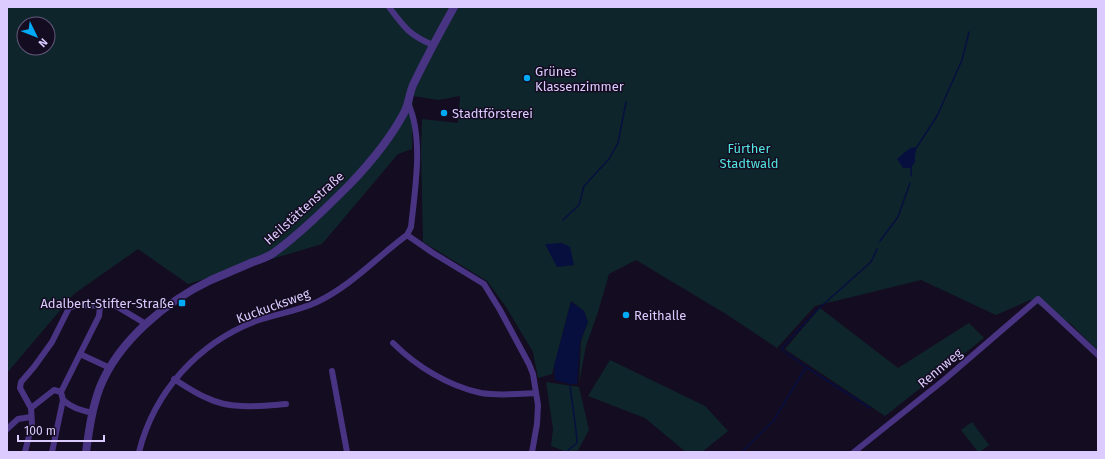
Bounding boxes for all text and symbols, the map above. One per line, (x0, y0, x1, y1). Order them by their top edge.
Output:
north arrow (16, 16, 56, 56)
text: N (36, 35, 50, 50)
place label: Grünes Klassenzimmer (535, 64, 624, 94)
marker: Grünes Klassenzimmer (522, 73, 532, 83)
place label: Stadtförsterei (452, 106, 533, 121)
marker: Stadtförsterei (439, 108, 449, 118)
park label: Fürther Stadtwald (720, 141, 778, 171)
street label: Heilstättenstraße (261, 168, 347, 248)
street label: Kuckucksweg (234, 286, 312, 326)
place label: Adalbert-Stifter-Straße (40, 296, 174, 311)
marker: Adalbert-Stifter-Straße (177, 298, 187, 308)
place label: Reithalle (634, 308, 686, 323)
marker: Reithalle (621, 310, 631, 320)
street label: Rennweg (915, 345, 965, 391)
scale bar (18, 417, 104, 443)
text: 100 m (24, 424, 56, 438)

